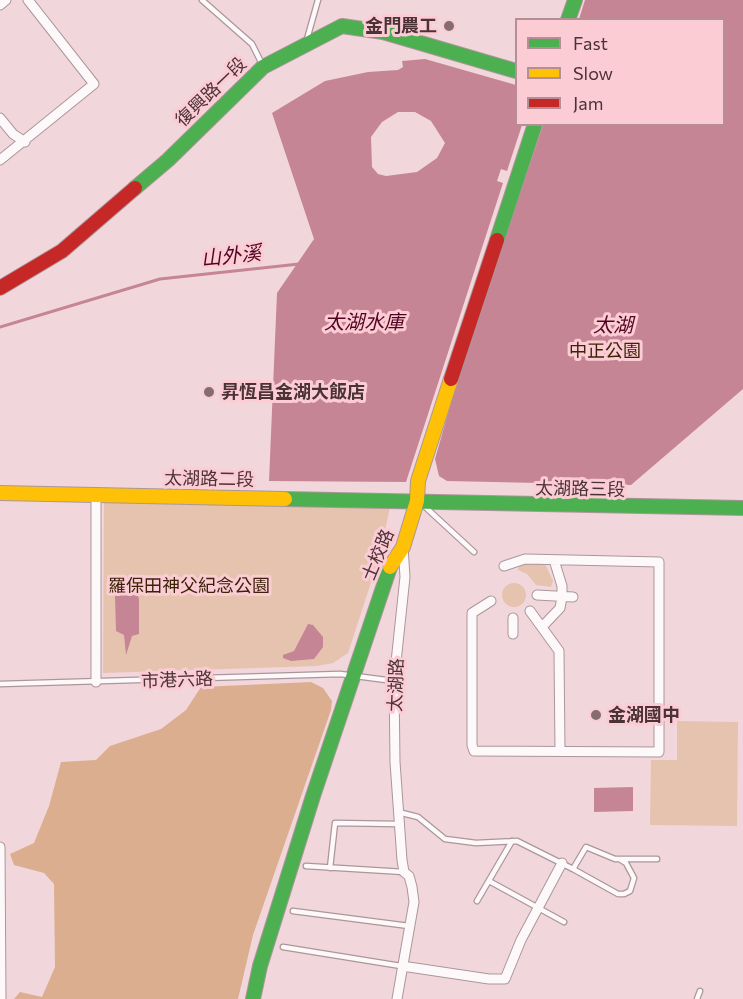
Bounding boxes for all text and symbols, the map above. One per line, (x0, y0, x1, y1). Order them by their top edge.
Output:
place label: 金門農工 (365, 15, 437, 37)
legend (515, 18, 725, 126)
marker: 金門農工 (442, 19, 456, 33)
text: Fast (573, 32, 608, 54)
street label: 復興路一段 (171, 53, 251, 131)
text: Slow (573, 62, 613, 84)
text: Jam (573, 92, 603, 114)
water label: 山外溪 (200, 241, 262, 271)
water label: 太湖水庫 (324, 310, 404, 334)
water label: 太湖 (593, 313, 633, 337)
park label: 中正公園 (569, 340, 641, 362)
place label: 昇恆昌金湖大飯店 (221, 381, 365, 403)
marker: 昇恆昌金湖大飯店 (202, 385, 216, 399)
street label: 太湖路二段 (164, 467, 254, 491)
street label: 太湖路三段 (535, 477, 625, 501)
street label: 士校路 (358, 526, 398, 584)
park label: 羅保田神父紀念公園 (108, 575, 270, 597)
street label: 太湖路 (384, 658, 408, 712)
street label: 市港六路 (141, 668, 213, 692)
place label: 金湖國中 (608, 704, 680, 726)
marker: 金湖國中 (589, 708, 603, 722)

